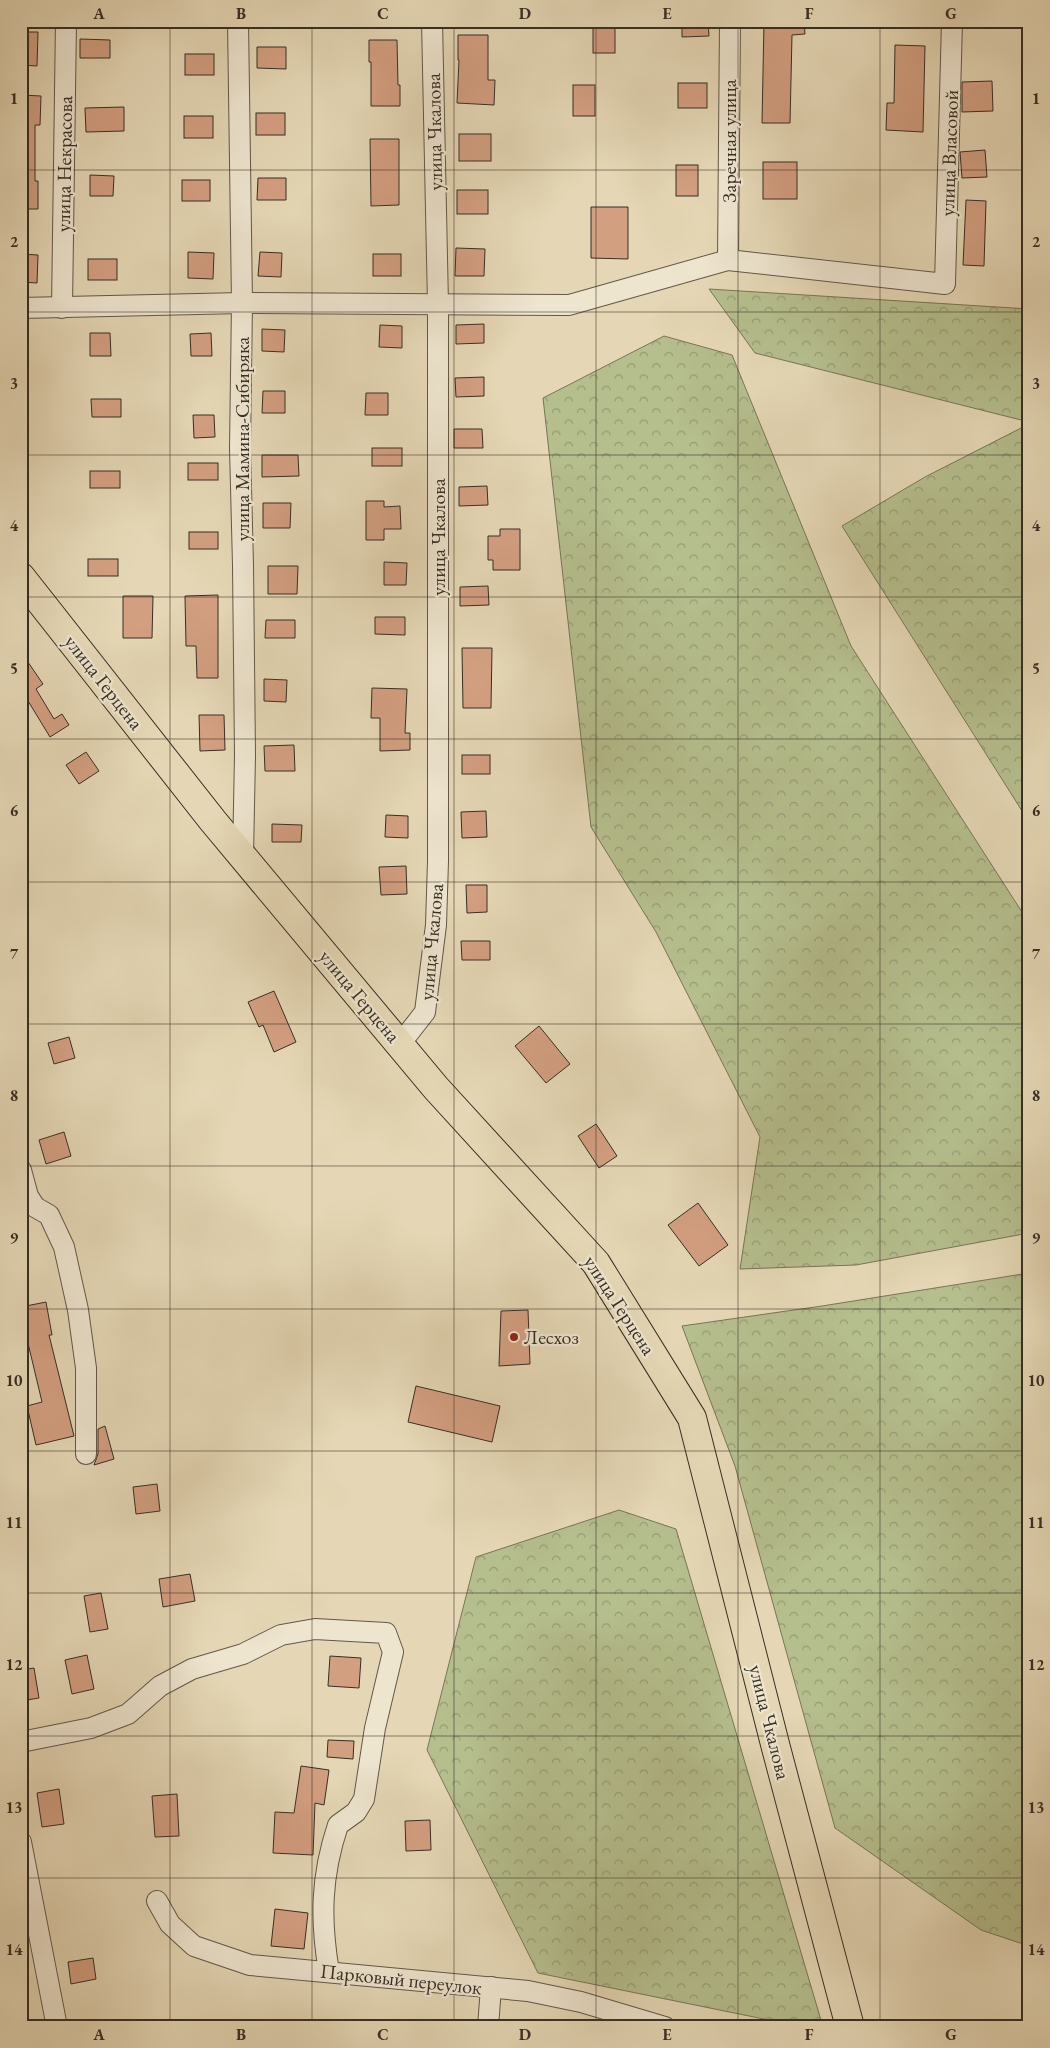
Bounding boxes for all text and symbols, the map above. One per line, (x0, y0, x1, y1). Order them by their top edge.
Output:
text: A (92, 3, 105, 24)
text: B (236, 3, 246, 24)
text: C (377, 3, 389, 24)
text: D (519, 3, 531, 24)
text: E (662, 3, 672, 24)
text: F (805, 3, 814, 24)
text: G (945, 3, 957, 24)
street label: улица Чкалова (420, 73, 448, 191)
street label: Заречная улица (716, 79, 742, 203)
text: 1 (10, 88, 18, 109)
text: 1 (1032, 88, 1040, 109)
street label: улица Власовой (934, 89, 964, 217)
street label: улица Некрасова (50, 96, 78, 232)
text: 2 (10, 231, 19, 252)
text: 2 (1032, 231, 1041, 252)
street label: улица Мамина-Сибиряка (229, 337, 255, 541)
text: 3 (10, 373, 18, 394)
text: 3 (1032, 373, 1040, 394)
street label: улица Чкалова (425, 478, 451, 596)
text: 4 (10, 515, 19, 536)
text: 4 (1032, 515, 1041, 536)
street label: улица Герцена (59, 629, 149, 735)
text: 5 (10, 658, 18, 679)
text: 5 (1032, 658, 1040, 679)
text: 6 (10, 800, 19, 821)
text: 6 (1032, 800, 1041, 821)
street label: улица Чкалова (413, 882, 449, 1002)
text: 7 (10, 943, 19, 964)
text: 7 (1032, 943, 1041, 964)
street label: улица Герцена (313, 944, 407, 1048)
text: 8 (10, 1085, 18, 1106)
text: 8 (1032, 1085, 1040, 1106)
text: 9 (10, 1227, 19, 1248)
text: 9 (1032, 1227, 1041, 1248)
street label: улица Герцена (578, 1250, 662, 1360)
place label: Лесхоз (524, 1324, 579, 1350)
marker: Лесхоз (508, 1331, 520, 1343)
text: 10 (6, 1370, 23, 1391)
text: 10 (1028, 1370, 1045, 1391)
text: 11 (6, 1512, 22, 1533)
text: 11 (1028, 1512, 1044, 1533)
text: 12 (6, 1654, 23, 1675)
text: 12 (1028, 1654, 1045, 1675)
street label: улица Чкалова (743, 1662, 797, 1782)
text: 13 (6, 1797, 22, 1818)
text: 13 (1028, 1797, 1044, 1818)
text: 14 (6, 1939, 23, 1960)
text: 14 (1028, 1939, 1045, 1960)
street label: Парковый переулок (319, 1958, 484, 2000)
text: A (92, 2024, 105, 2045)
text: B (236, 2024, 246, 2045)
text: C (377, 2024, 389, 2045)
text: D (519, 2024, 531, 2045)
text: E (662, 2024, 672, 2045)
text: F (805, 2024, 814, 2045)
text: G (945, 2024, 957, 2045)

